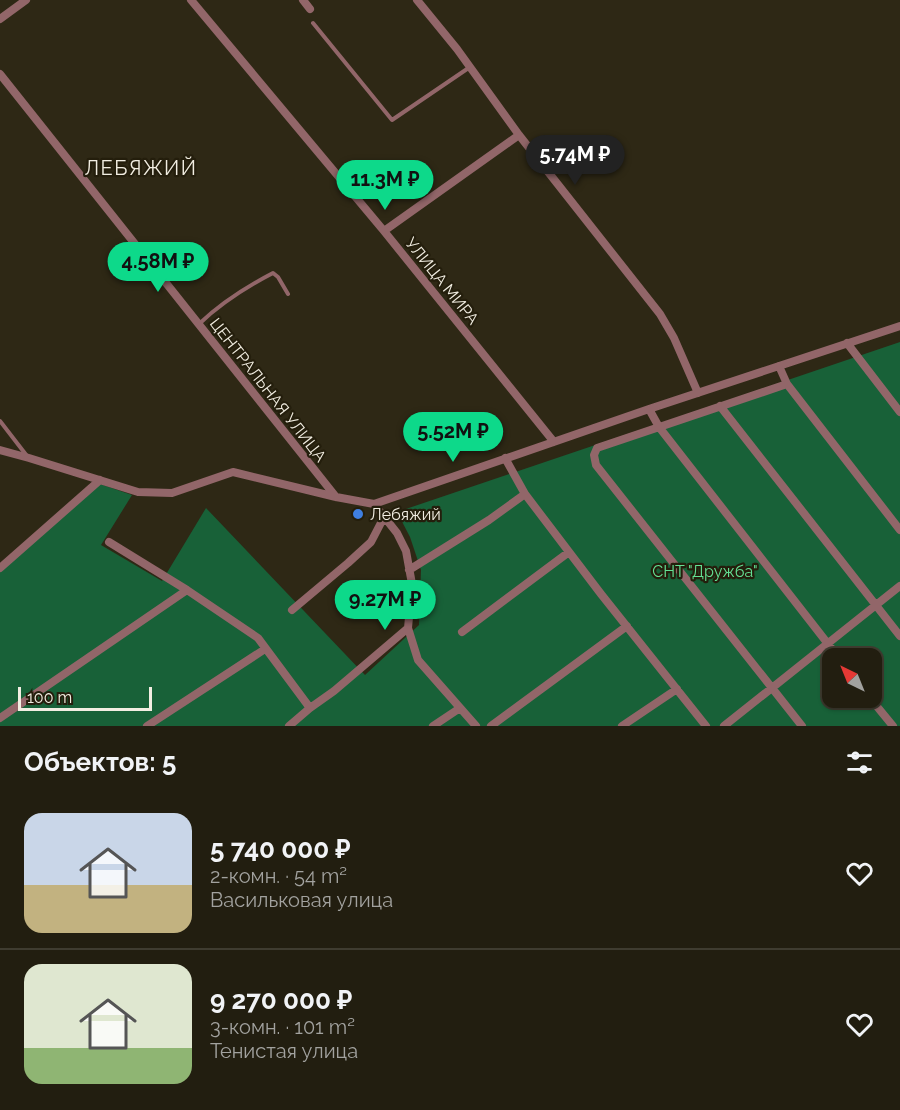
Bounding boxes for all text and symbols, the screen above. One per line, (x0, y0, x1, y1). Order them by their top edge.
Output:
pin: 5.74M ₽ (520, 135, 630, 186)
text: 5.74M ₽ (540, 142, 610, 166)
district label: ЛЕБЯЖИЙ (85, 156, 198, 180)
pin: 11.3M ₽ (330, 160, 440, 211)
text: 11.3M ₽ (350, 167, 420, 191)
street label: УЛИЦА МИРА (401, 234, 483, 328)
pin: 4.58M ₽ (103, 242, 213, 293)
text: 4.58M ₽ (122, 249, 194, 273)
street label: ЦЕНТРАЛЬНАЯ УЛИЦА (206, 314, 330, 466)
pin: 5.52M ₽ (398, 412, 508, 463)
text: 5.52M ₽ (417, 419, 489, 443)
place label: Лебяжий (370, 505, 441, 524)
marker: Лебяжий (351, 507, 365, 521)
park label: СНТ "Дружба" (652, 562, 758, 581)
pin: 9.27M ₽ (330, 580, 440, 631)
text: 9.27M ₽ (349, 587, 421, 611)
north arrow (822, 648, 882, 708)
map controls (822, 648, 882, 708)
scale bar (18, 684, 152, 712)
text: 100 m (27, 688, 72, 707)
icon: filters (843, 746, 876, 779)
text: Объектов: 5 (24, 747, 176, 777)
text: 5 740 000 ₽ (210, 834, 351, 864)
icon: home (72, 837, 144, 909)
icon: heart (843, 857, 876, 890)
text: 2-комн. · 54 m² (210, 864, 347, 888)
text: Васильковая улица (210, 888, 393, 912)
text: 9 270 000 ₽ (210, 985, 352, 1015)
icon: home (72, 988, 144, 1060)
icon: heart (843, 1008, 876, 1041)
text: 3-комн. · 101 m² (210, 1015, 355, 1039)
text: Тенистая улица (210, 1039, 358, 1063)

